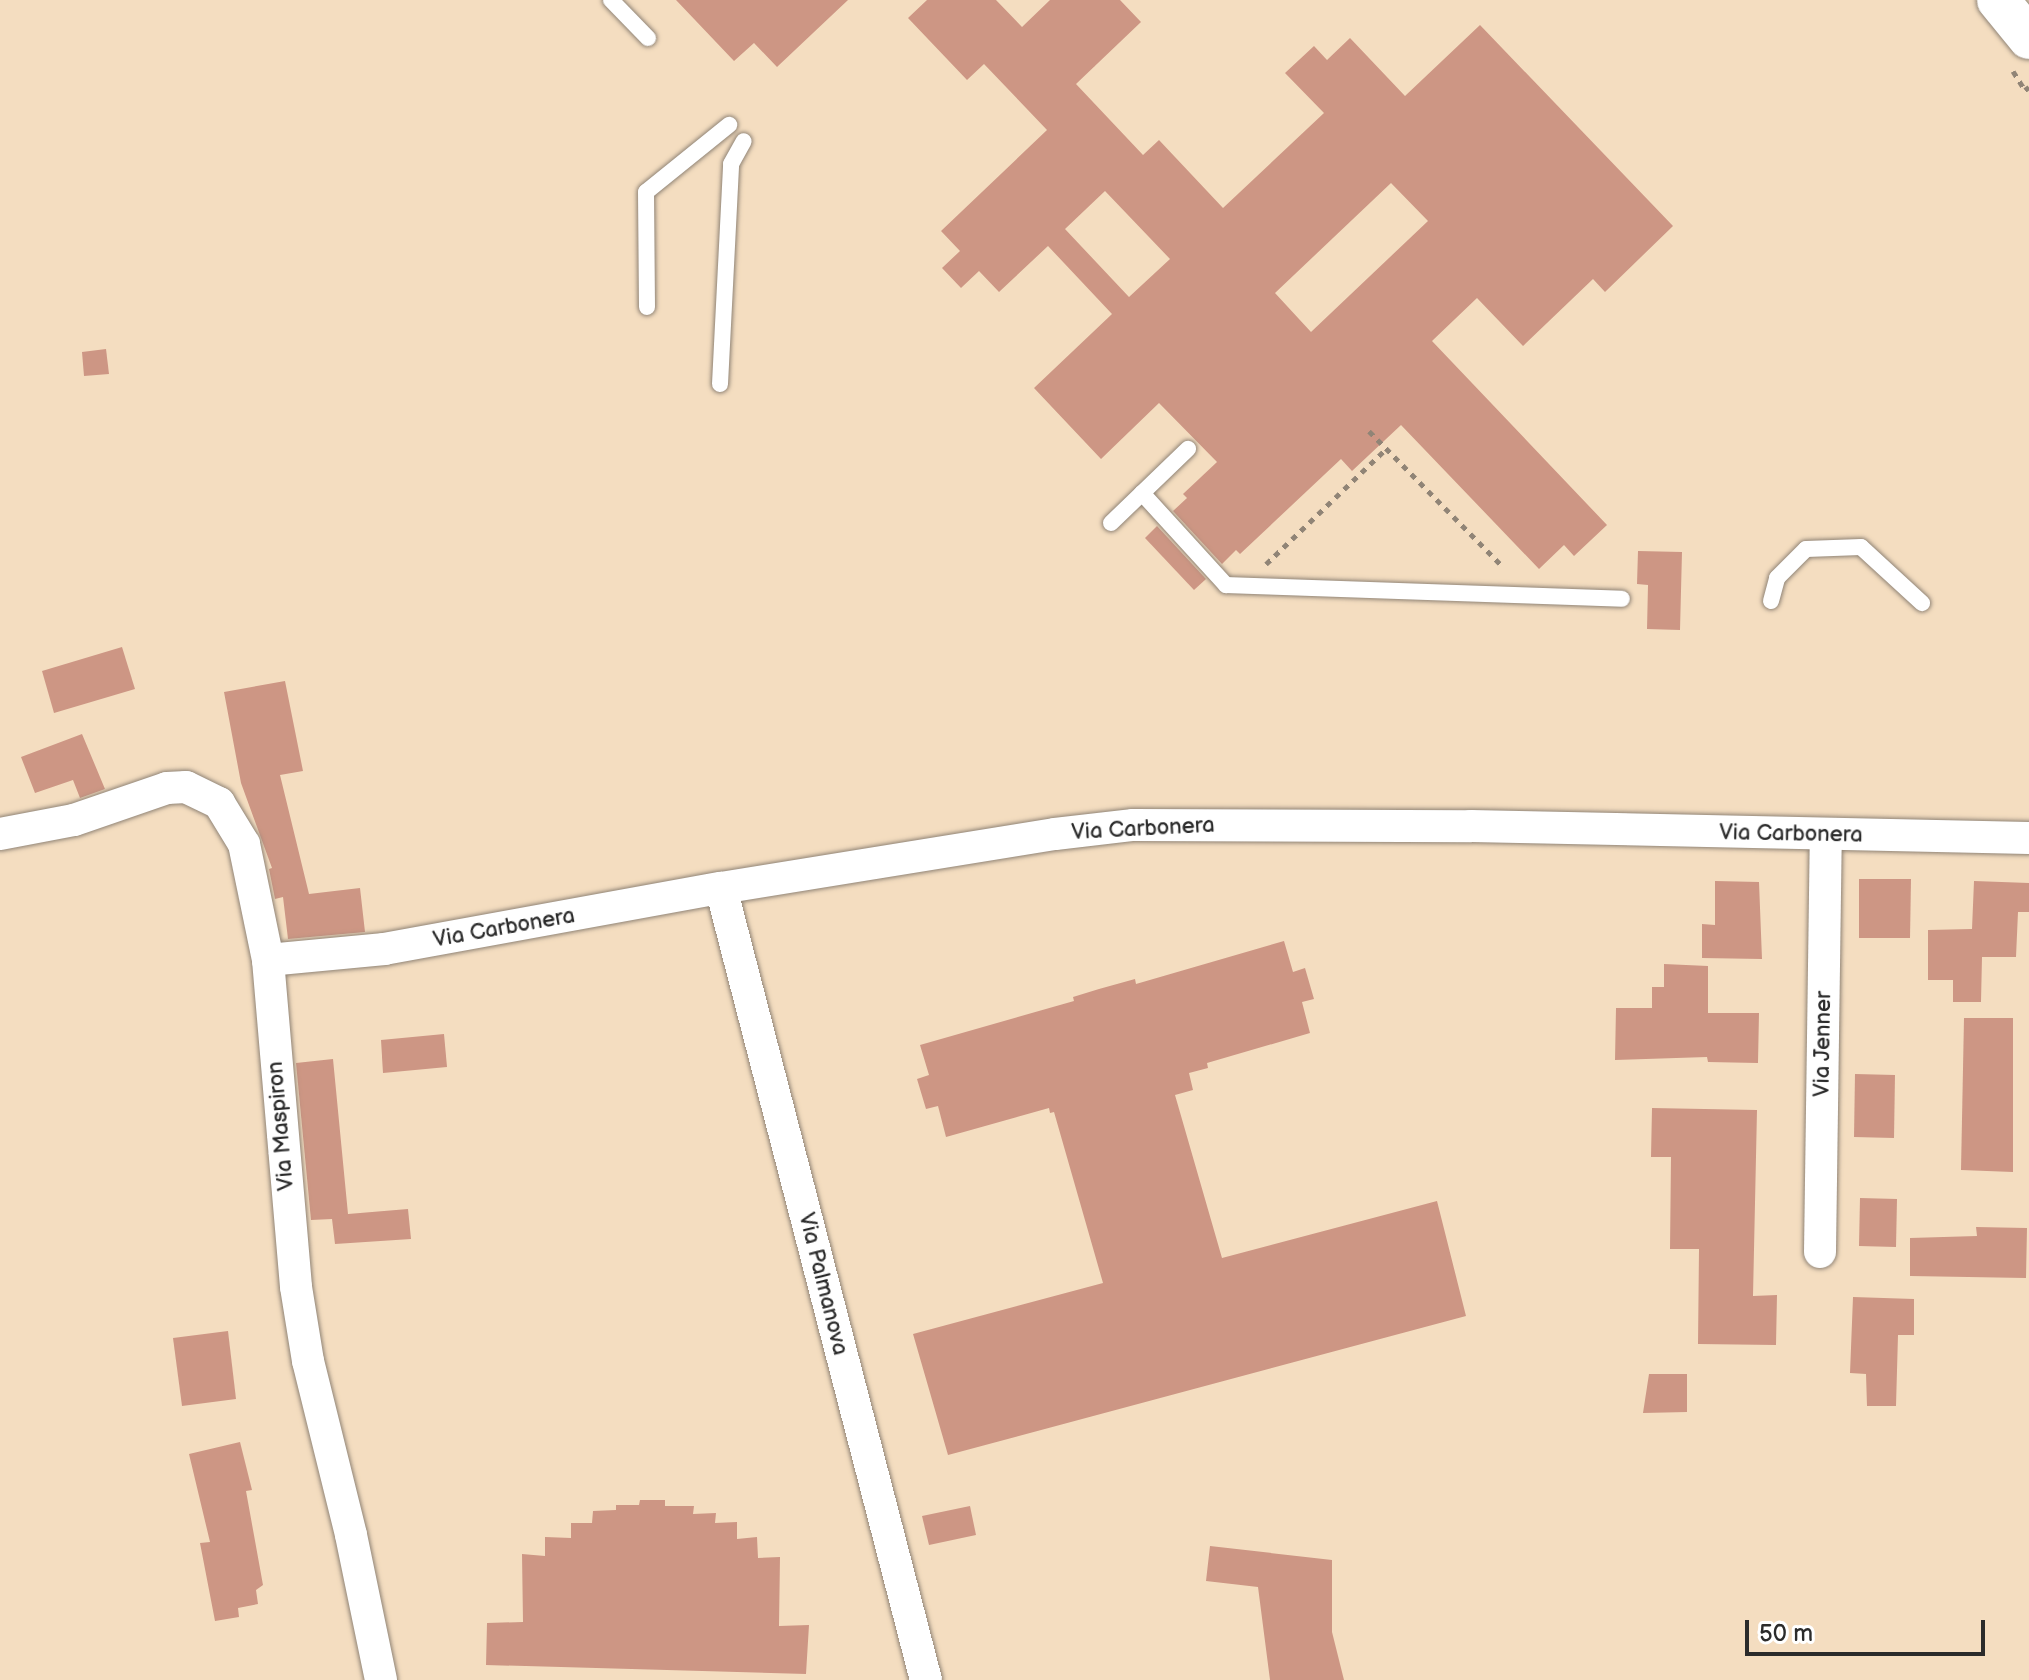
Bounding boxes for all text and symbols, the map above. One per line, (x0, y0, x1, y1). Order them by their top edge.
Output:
street label: Via Carbonera (1071, 812, 1215, 846)
street label: Via Carbonera (1719, 820, 1863, 848)
street label: Via Carbonera (431, 903, 577, 953)
street label: Via Jenner (1809, 990, 1837, 1098)
street label: Via Maspiron (262, 1060, 300, 1192)
street label: Via Palmanova (793, 1210, 853, 1358)
scale bar (1749, 1604, 1989, 1654)
text: 50 m (1759, 1619, 1813, 1648)

